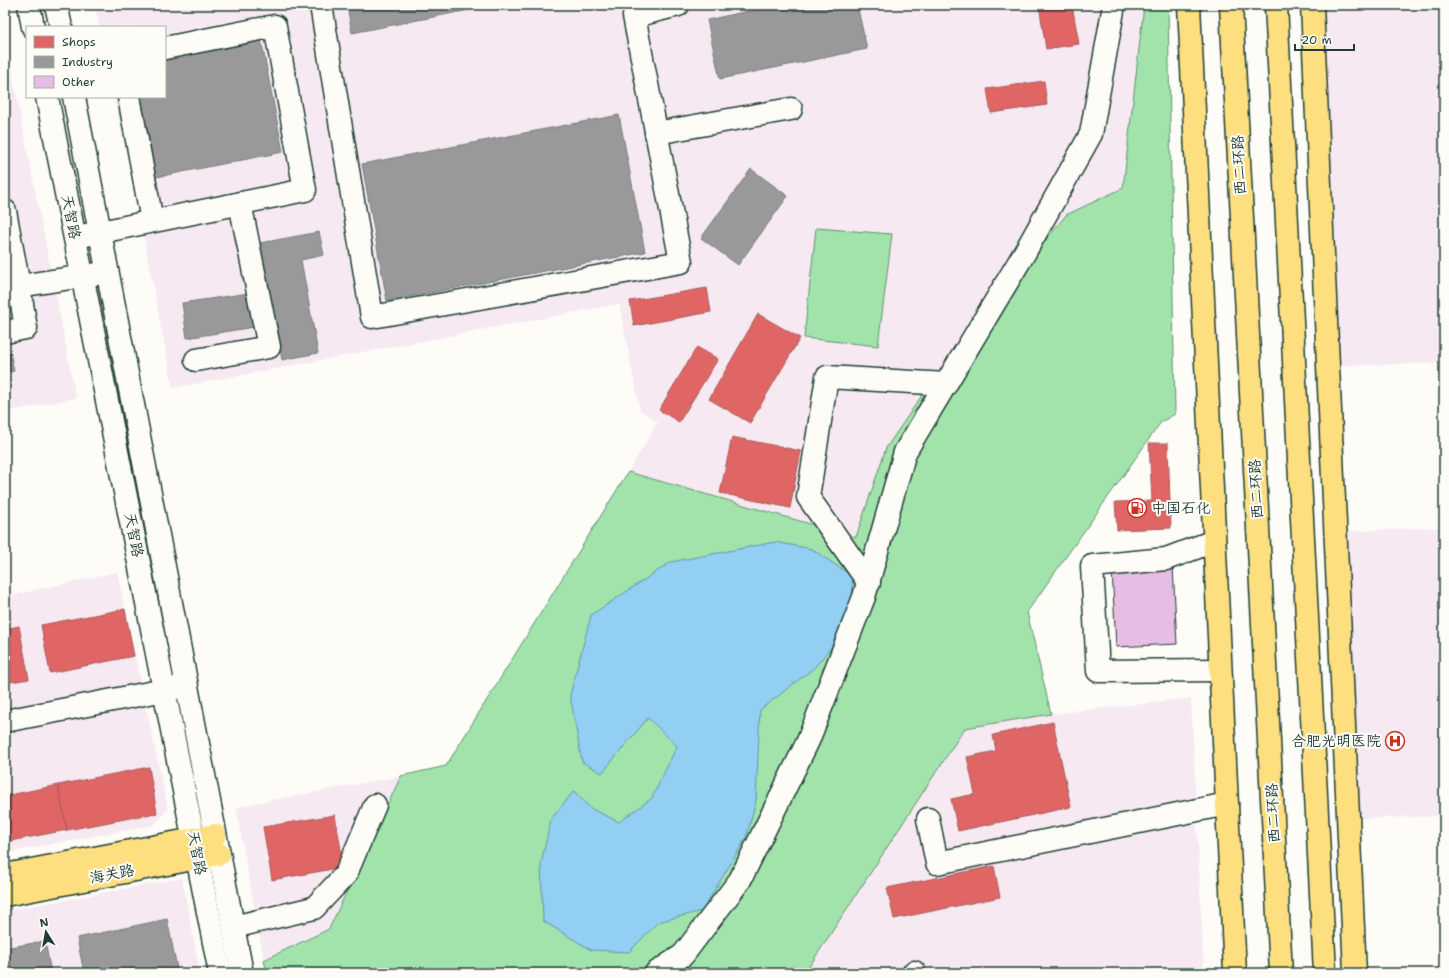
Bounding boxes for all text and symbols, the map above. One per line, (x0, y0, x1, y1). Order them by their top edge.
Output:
legend (26, 26, 166, 98)
scale bar (1295, 26, 1354, 52)
text: 20 m (1301, 32, 1332, 48)
text: Shops (62, 34, 96, 50)
text: Industry (62, 54, 113, 70)
text: Other (62, 74, 96, 90)
street label: 西二环路 (1227, 135, 1251, 195)
street label: 天智路 (57, 193, 85, 241)
street label: 西二环路 (1244, 459, 1268, 519)
fuel station icon: 中国石化 (1126, 497, 1148, 519)
place label: 中国石化 (1151, 498, 1211, 518)
street label: 天智路 (120, 511, 148, 559)
hospital icon: 合肥光明医院 (1384, 730, 1406, 752)
place label: 合肥光明医院 (1291, 731, 1381, 751)
street label: 西二环路 (1261, 783, 1285, 843)
street label: 天智路 (183, 829, 211, 877)
street label: 海关路 (88, 860, 136, 888)
north arrow (26, 912, 66, 952)
text: N (38, 914, 50, 931)

